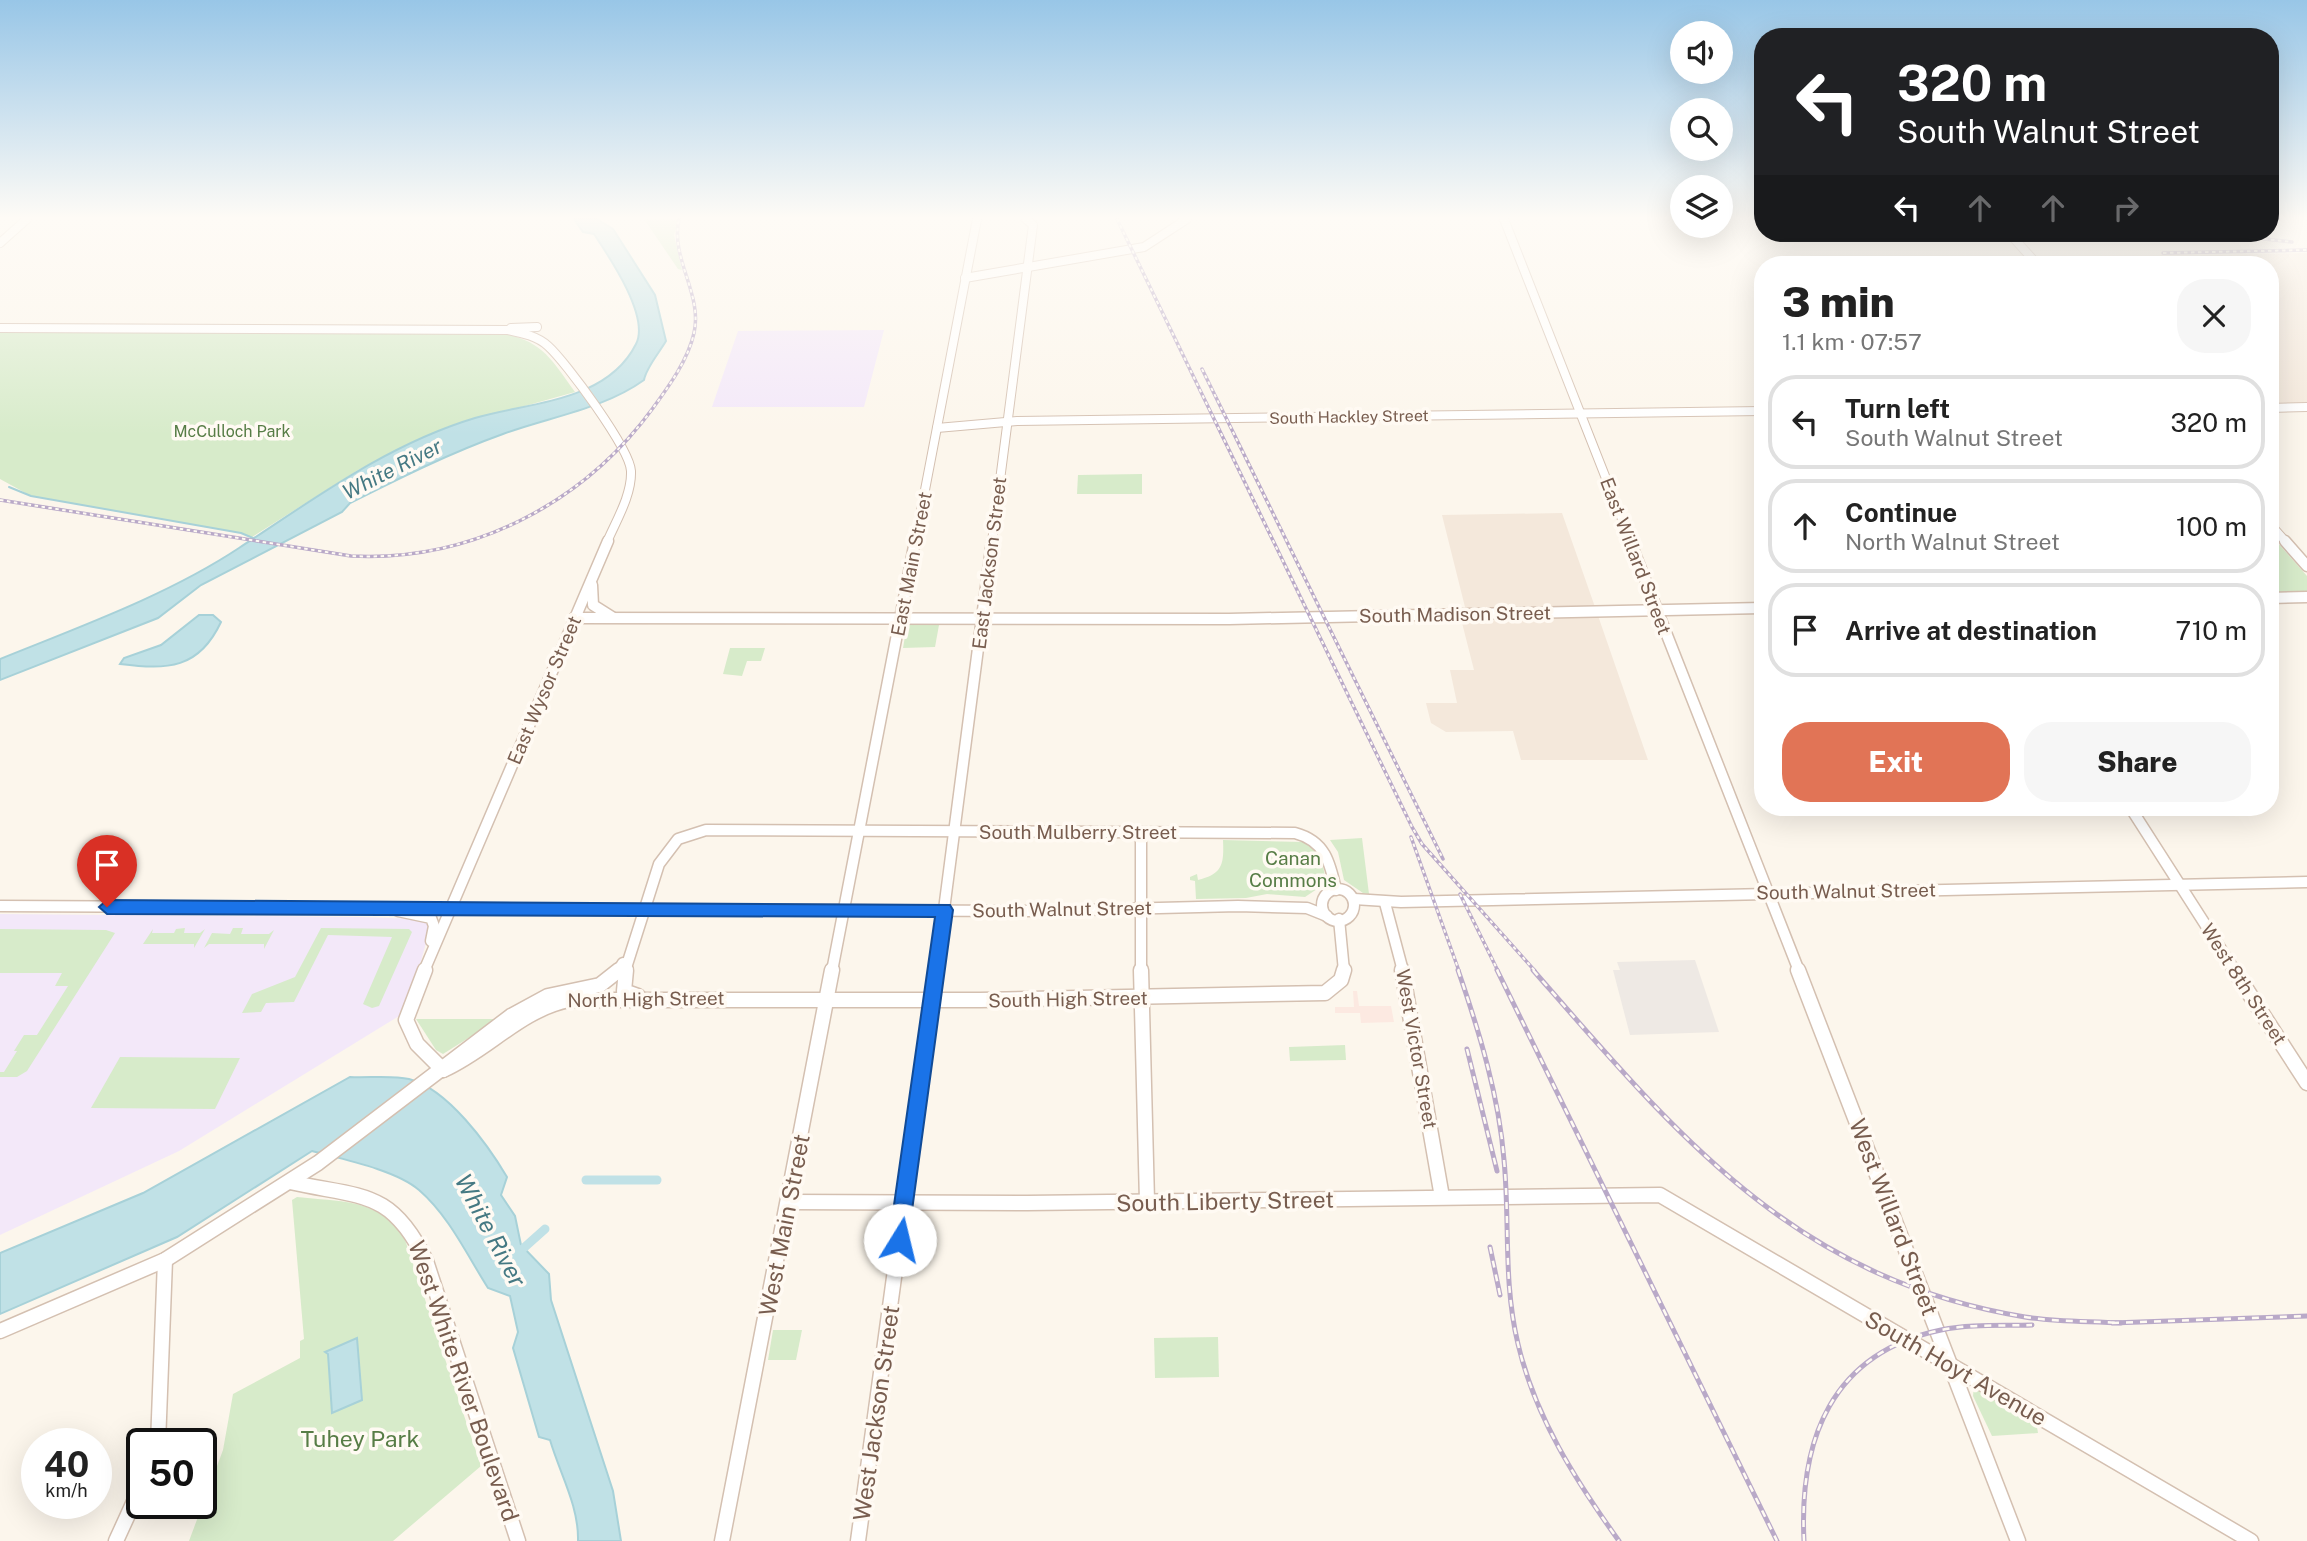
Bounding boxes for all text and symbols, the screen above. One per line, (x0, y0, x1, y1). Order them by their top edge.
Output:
map controls (1670, 21, 1733, 238)
button: sound (1670, 21, 1733, 84)
text: 320 m (1897, 54, 2047, 112)
icon: left (1782, 56, 1873, 147)
button: search (1670, 98, 1733, 161)
text: South Walnut Street (1897, 113, 2200, 150)
button: layers (1670, 175, 1733, 238)
icon: left (1888, 189, 1926, 227)
icon: ahead (1961, 189, 1999, 227)
icon: ahead (2034, 189, 2072, 227)
icon: right (2107, 189, 2145, 227)
text: 3 min (1782, 277, 1895, 326)
button: close (2177, 279, 2251, 353)
text: 1.1 km · 07:57 (1782, 328, 1922, 355)
text: Turn left (1845, 393, 1950, 424)
icon: left (1786, 403, 1824, 441)
street label: South Hackley Street (1269, 406, 1429, 428)
text: 320 m (2170, 407, 2247, 438)
park label: McCulloch Park (173, 422, 291, 441)
text: South Walnut Street (1845, 424, 2063, 451)
water label: White River (338, 433, 447, 505)
street label: East Willard Street (1596, 474, 1676, 638)
street label: East Jackson Street (968, 476, 1010, 650)
street label: East Main Street (886, 490, 936, 638)
text: Continue (1845, 497, 1957, 528)
icon: ahead (1786, 507, 1824, 545)
text: 100 m (2176, 511, 2247, 542)
text: North Walnut Street (1845, 528, 2060, 555)
street label: South Madison Street (1359, 601, 1551, 627)
icon: arrive (1786, 611, 1824, 649)
street label: East Wysor Street (503, 613, 585, 767)
text: Arrive at destination (1845, 615, 2097, 646)
text: 710 m (2176, 615, 2247, 646)
button: Exit (1782, 722, 2010, 802)
button: Share (2024, 722, 2251, 802)
street label: South Mulberry Street (979, 821, 1177, 843)
pin (77, 835, 137, 907)
icon: arrive (88, 846, 126, 884)
park label: Canan Commons (1249, 847, 1337, 891)
street label: South Walnut Street (1756, 878, 1936, 904)
street label: South Walnut Street (972, 896, 1152, 922)
street label: West 8th Street (2197, 919, 2291, 1049)
street label: West Victor Street (1392, 967, 1442, 1131)
street label: North High Street (567, 987, 725, 1011)
street label: South High Street (988, 987, 1148, 1011)
street label: West Willard Street (1844, 1115, 1944, 1319)
street label: West Main Street (753, 1132, 815, 1318)
water label: White River (450, 1169, 533, 1292)
street label: South Liberty Street (1116, 1186, 1334, 1216)
position arrow (863, 1203, 937, 1277)
street label: West White River Boulevard (403, 1237, 525, 1525)
street label: West Jackson Street (848, 1304, 904, 1522)
street label: South Hoyt Avenue (1860, 1305, 2052, 1431)
park label: Tuhey Park (301, 1425, 420, 1452)
speed limit sign: 50 (126, 1428, 217, 1519)
text: 40 (44, 1444, 89, 1485)
text: km/h (45, 1480, 88, 1501)

